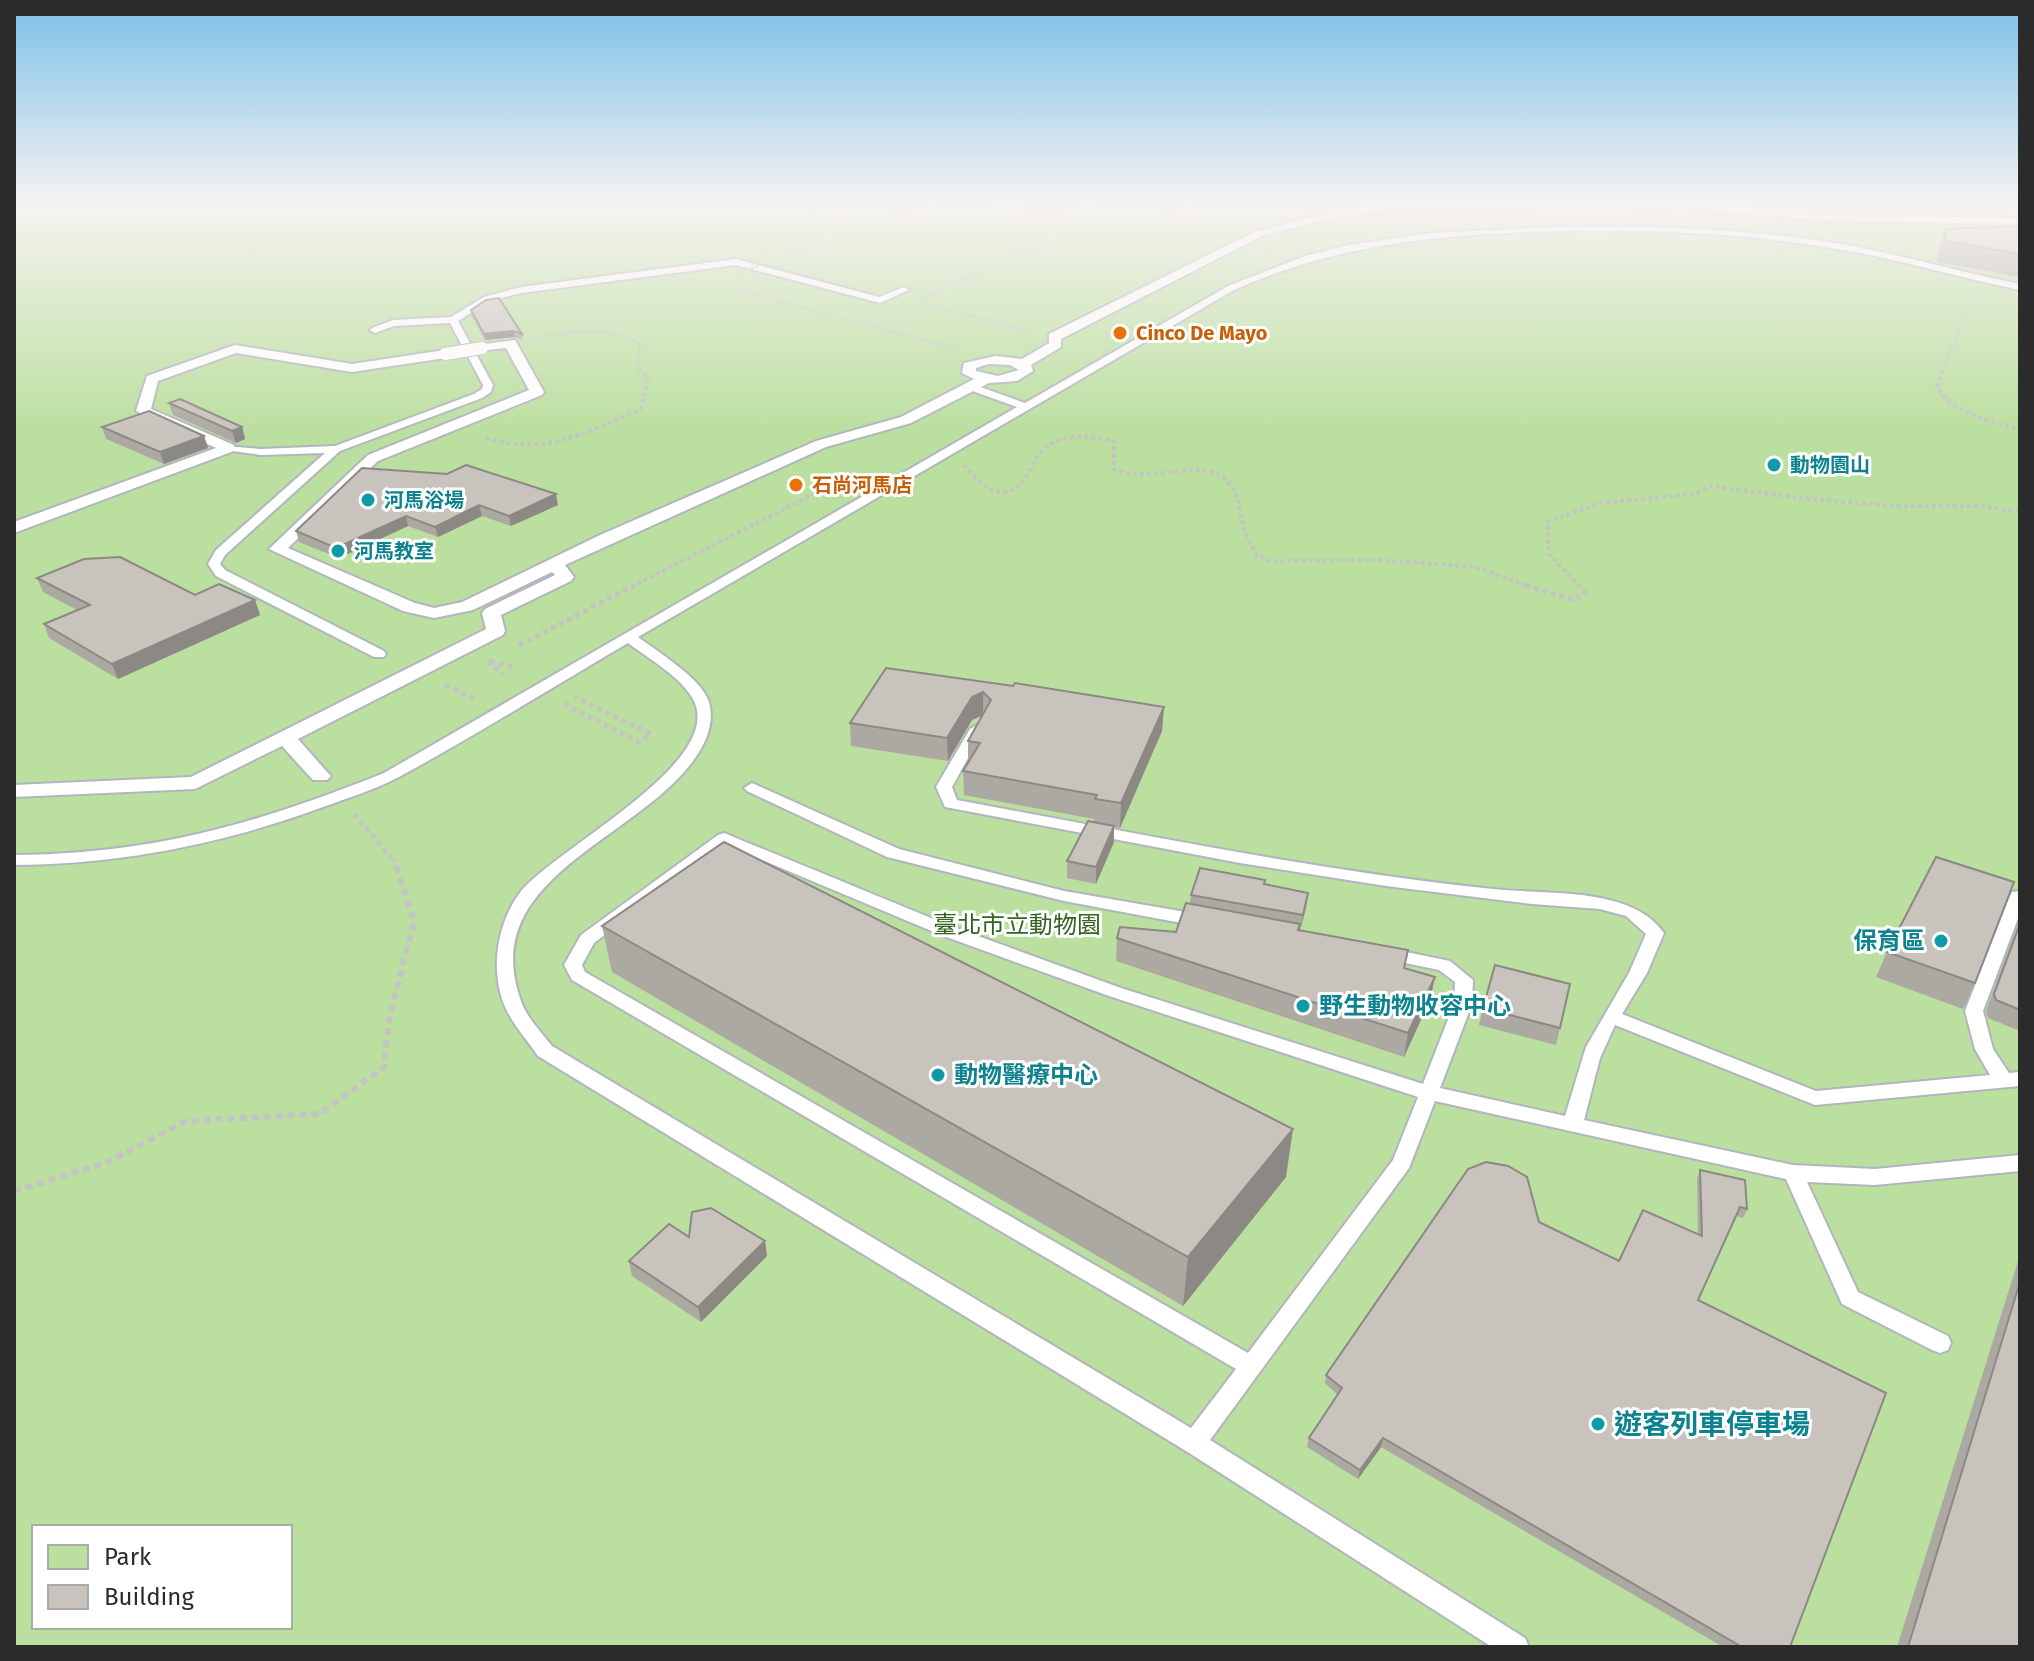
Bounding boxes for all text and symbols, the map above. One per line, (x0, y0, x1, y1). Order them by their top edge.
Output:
place label: Cinco De Mayo (1136, 321, 1268, 345)
marker: Cinco De Mayo (1111, 324, 1129, 342)
place label: 動物園山 (1790, 453, 1870, 477)
marker: 動物園山 (1765, 456, 1783, 474)
place label: 石尚河馬店 (812, 473, 912, 497)
marker: 石尚河馬店 (787, 476, 805, 494)
place label: 河馬浴場 (384, 488, 464, 512)
marker: 河馬浴場 (359, 491, 377, 509)
place label: 河馬教室 (354, 539, 434, 563)
marker: 河馬教室 (329, 542, 347, 560)
park label: 臺北市立動物園 (933, 911, 1101, 939)
place label: 保育區 (1853, 927, 1925, 955)
marker: 保育區 (1932, 932, 1950, 950)
place label: 野生動物收容中心 (1319, 992, 1511, 1020)
marker: 野生動物收容中心 (1294, 997, 1312, 1015)
place label: 動物醫療中心 (954, 1061, 1098, 1089)
marker: 動物醫療中心 (929, 1066, 947, 1084)
place label: 遊客列車停車場 (1614, 1408, 1810, 1441)
marker: 遊客列車停車場 (1589, 1415, 1607, 1433)
legend (32, 1525, 292, 1629)
text: Park (104, 1543, 152, 1571)
text: Building (104, 1583, 194, 1611)

